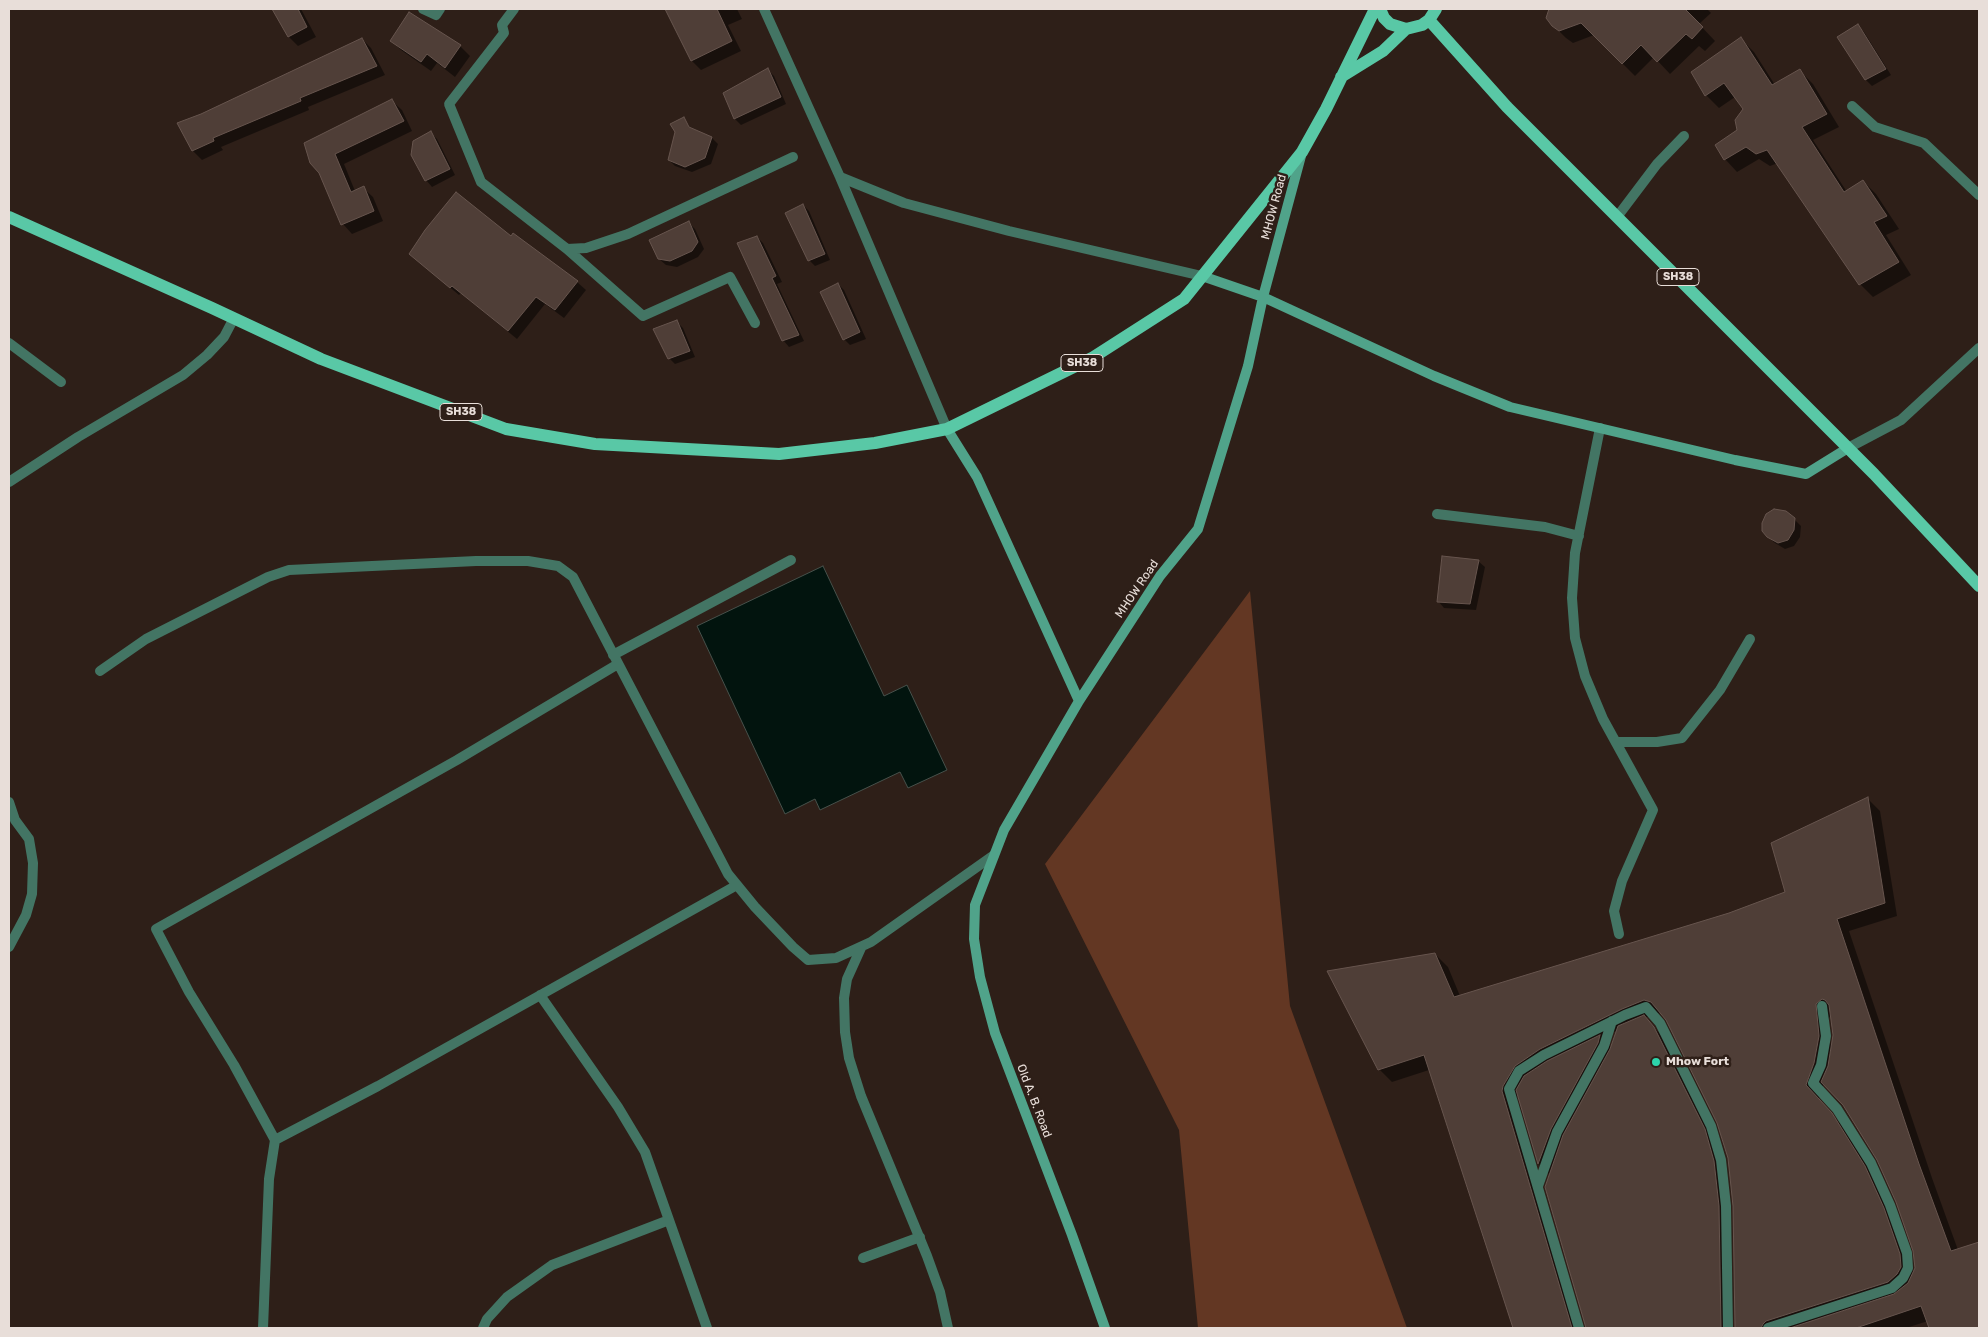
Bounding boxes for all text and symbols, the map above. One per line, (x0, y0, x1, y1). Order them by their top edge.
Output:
street label: MHOW Road (1258, 173, 1290, 241)
road number: SH38 (1657, 268, 1699, 286)
road number: SH38 (1061, 354, 1103, 372)
road number: SH38 (440, 404, 482, 421)
street label: MHOW Road (1112, 557, 1162, 621)
place label: Mhow Fort (1666, 1055, 1729, 1069)
marker: Mhow Fort (1650, 1056, 1662, 1068)
street label: Old A. B. Road (1013, 1062, 1055, 1140)

